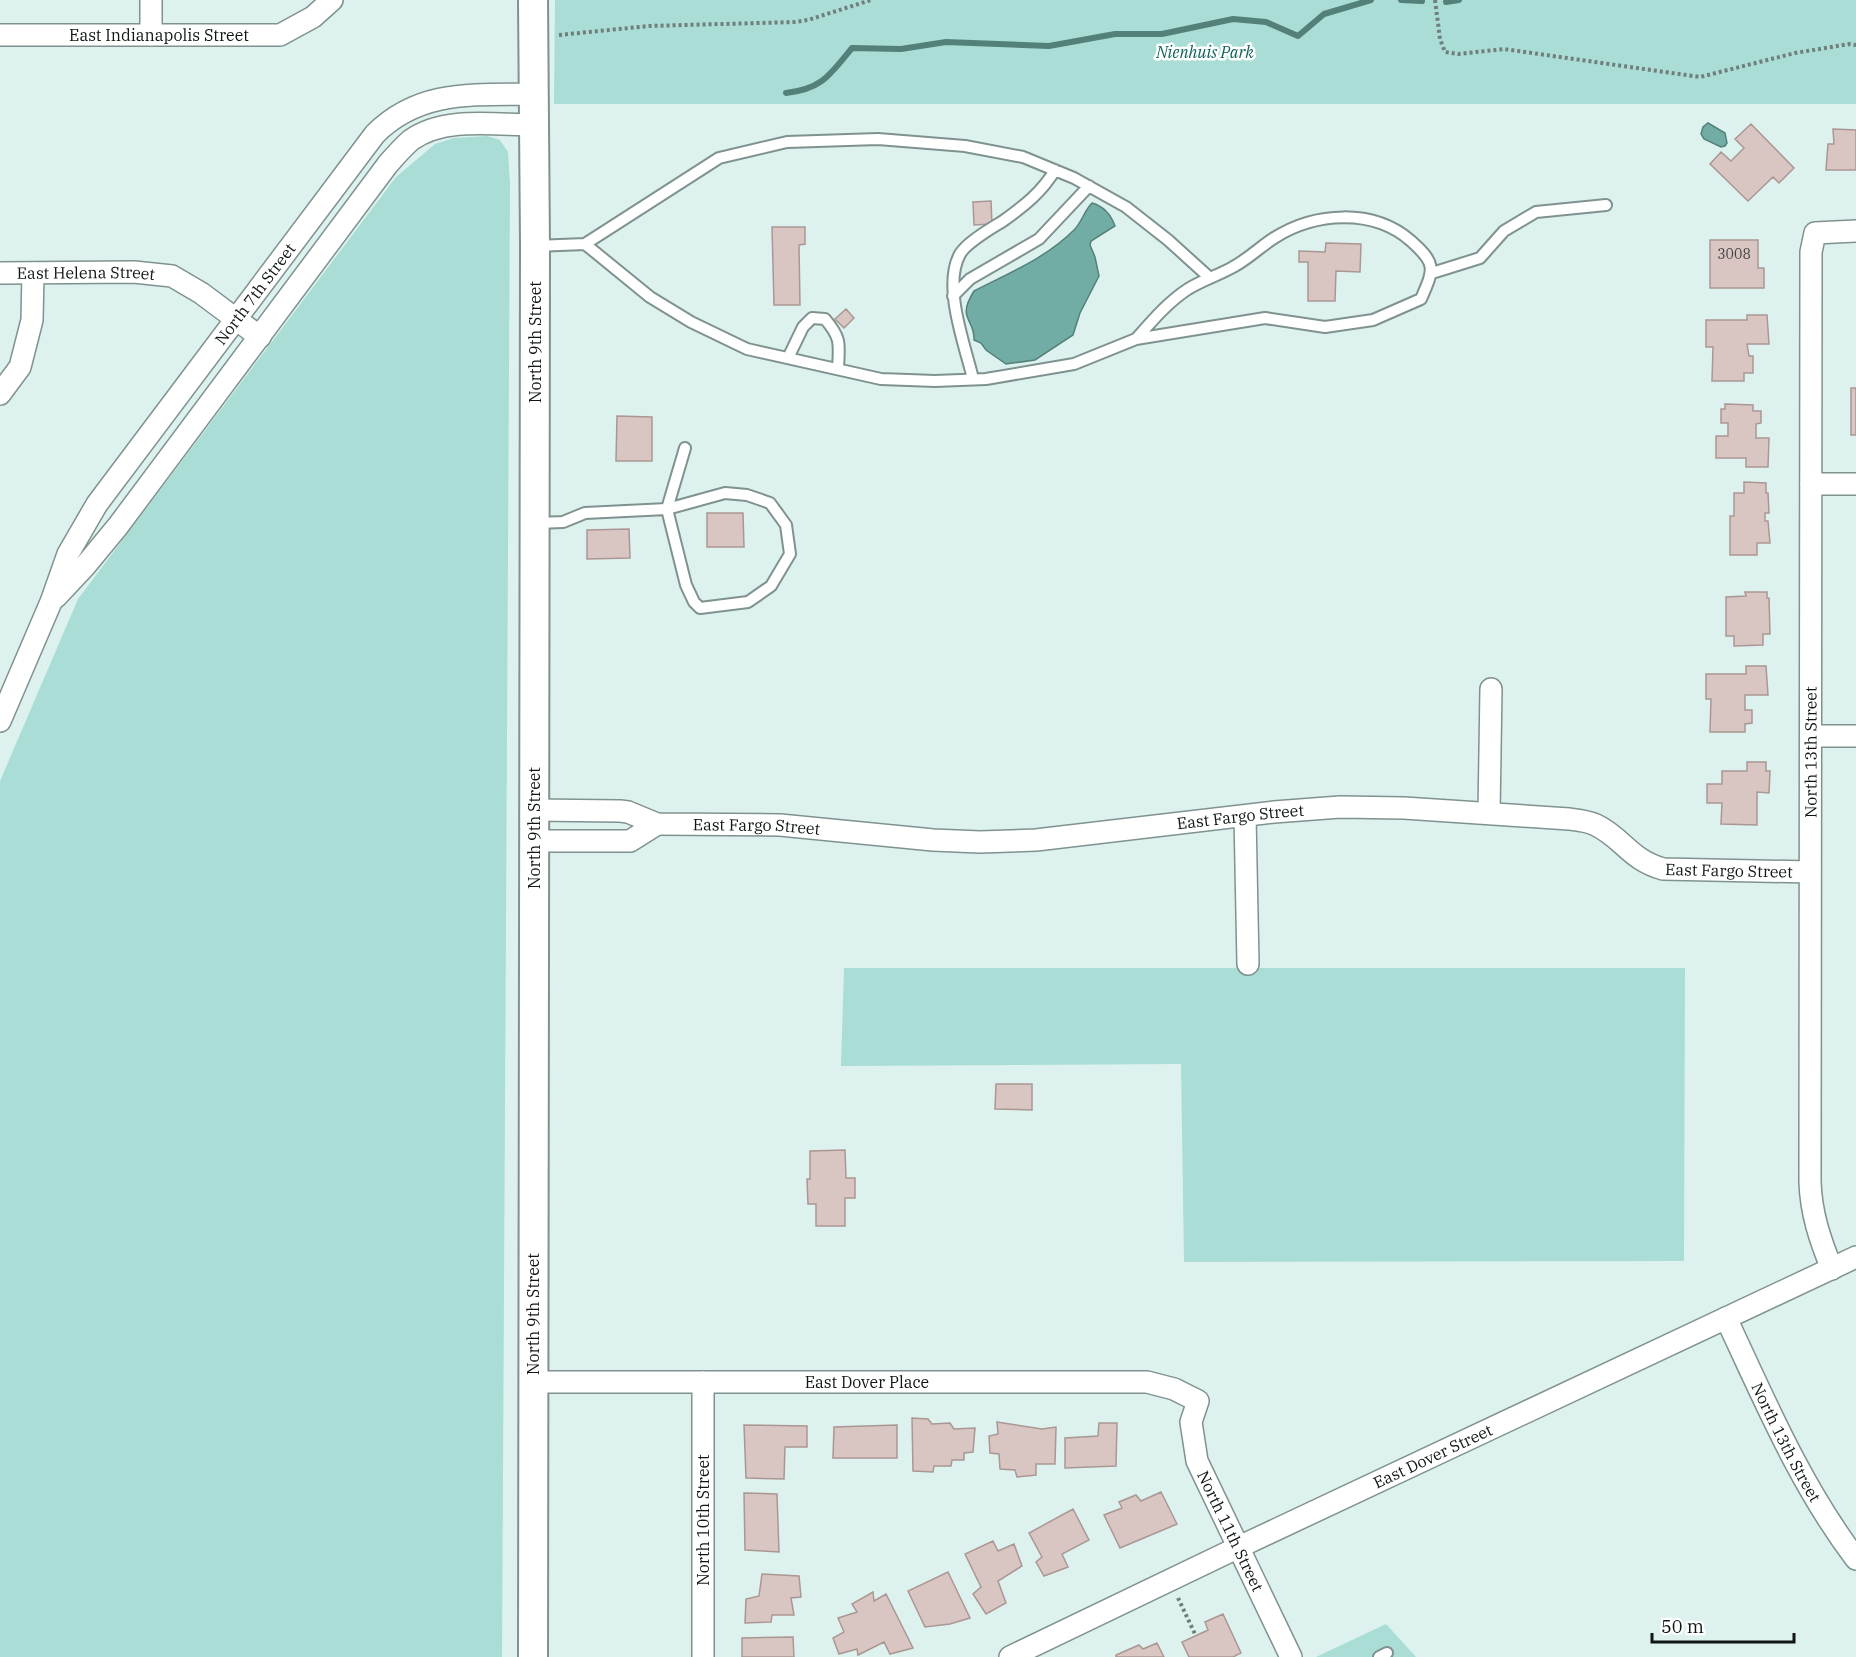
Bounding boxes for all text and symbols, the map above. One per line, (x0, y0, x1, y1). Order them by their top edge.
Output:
street label: East Indianapolis Street (69, 25, 249, 45)
park label: Nienhuis Park (1155, 42, 1254, 62)
street label: North 7th Street (210, 239, 300, 349)
house number: 3008 (1717, 245, 1751, 263)
street label: East Helena Street (17, 262, 156, 284)
street label: North 9th Street (525, 281, 545, 403)
street label: North 13th Street (1800, 686, 1821, 818)
street label: North 9th Street (524, 767, 544, 889)
street label: East Fargo Street (1176, 800, 1305, 833)
street label: East Fargo Street (693, 814, 822, 839)
street label: East Fargo Street (1665, 859, 1793, 882)
street label: North 9th Street (523, 1253, 543, 1375)
street label: East Dover Place (805, 1372, 929, 1392)
street label: North 13th Street (1747, 1379, 1825, 1506)
street label: East Dover Street (1370, 1419, 1496, 1492)
street label: North 10th Street (693, 1454, 713, 1586)
street label: North 11th Street (1193, 1467, 1268, 1595)
scale bar (1652, 1606, 1794, 1644)
text: 50 m (1661, 1615, 1704, 1638)

